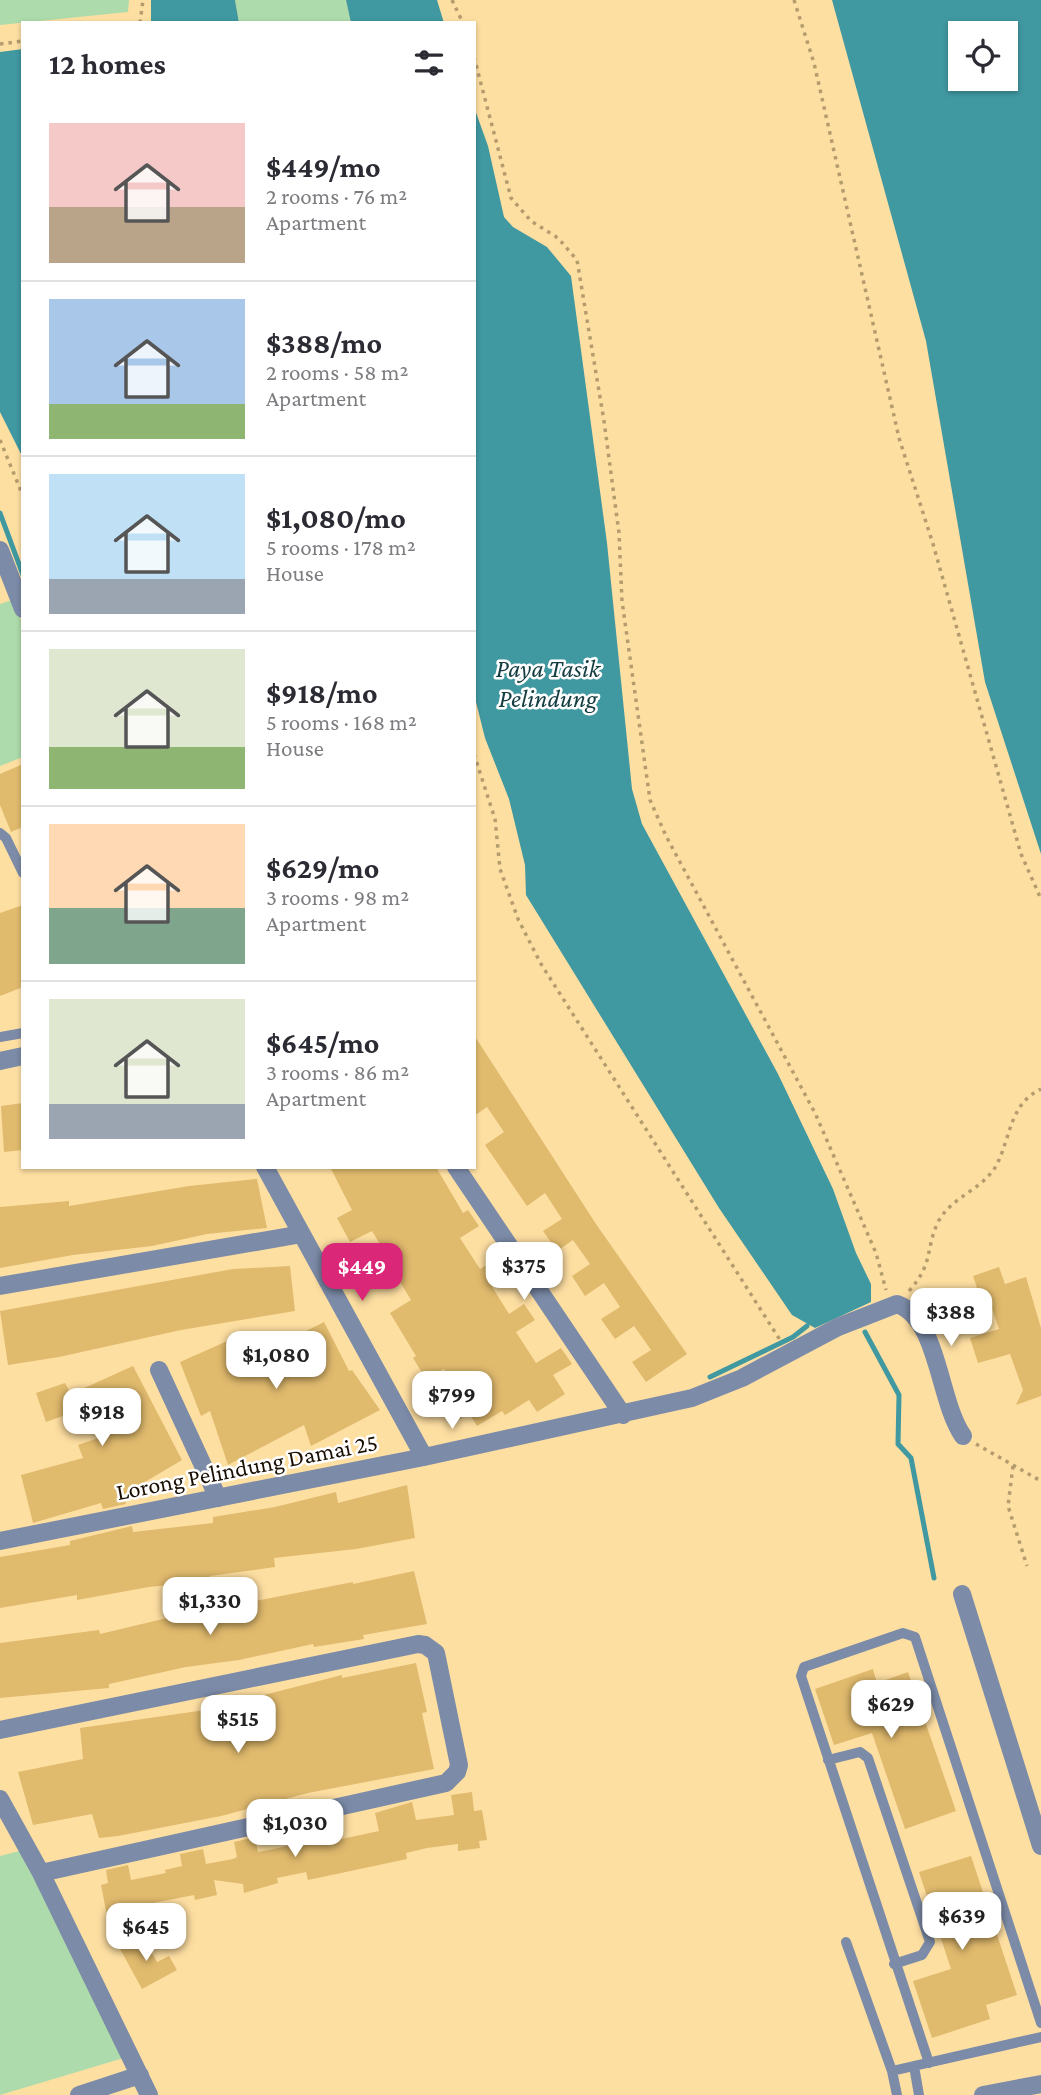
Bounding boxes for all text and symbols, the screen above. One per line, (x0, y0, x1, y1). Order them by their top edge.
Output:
map controls (948, 21, 1018, 91)
button: locate (948, 21, 1018, 91)
icon: filters (410, 44, 448, 82)
text: 12 homes (49, 47, 166, 80)
text: $449/mo (266, 150, 381, 183)
icon: home (105, 151, 189, 235)
text: 2 rooms · 76 m² (266, 183, 407, 209)
text: Apartment (266, 209, 366, 235)
text: $388/mo (266, 326, 382, 359)
icon: home (105, 327, 189, 411)
text: 2 rooms · 58 m² (266, 359, 408, 385)
text: Apartment (266, 385, 366, 411)
text: $1,080/mo (266, 501, 406, 534)
icon: home (105, 502, 189, 586)
text: 5 rooms · 178 m² (266, 534, 416, 560)
text: House (266, 560, 324, 586)
water label: Paya Tasik Pelindung (496, 654, 602, 713)
text: $918/mo (266, 676, 378, 709)
icon: home (105, 677, 189, 761)
text: 5 rooms · 168 m² (266, 709, 417, 735)
text: House (266, 735, 324, 761)
text: $629/mo (266, 851, 379, 884)
icon: home (105, 852, 189, 936)
text: 3 rooms · 98 m² (266, 884, 409, 910)
text: Apartment (266, 910, 366, 936)
text: $645/mo (266, 1026, 379, 1059)
icon: home (105, 1027, 189, 1111)
text: 3 rooms · 86 m² (266, 1059, 409, 1085)
text: Apartment (266, 1085, 366, 1111)
pin: $375 (483, 1242, 565, 1302)
pin: $449 (321, 1244, 403, 1303)
text: $375 (502, 1252, 546, 1278)
text: $449 (338, 1253, 386, 1279)
pin: $388 (910, 1288, 992, 1348)
text: $388 (926, 1298, 976, 1324)
pin: $1,080 (219, 1332, 333, 1391)
text: $1,080 (242, 1341, 310, 1367)
pin: $799 (411, 1372, 493, 1431)
text: $799 (428, 1381, 476, 1407)
pin: $918 (61, 1388, 143, 1448)
text: $918 (79, 1398, 125, 1424)
street label: Lorong Pelindung Damai 25 (114, 1428, 380, 1505)
pin: $1,330 (153, 1578, 267, 1637)
text: $1,330 (179, 1587, 241, 1613)
pin: $629 (850, 1680, 932, 1740)
text: $629 (867, 1690, 915, 1716)
pin: $515 (197, 1696, 279, 1755)
text: $515 (217, 1705, 259, 1731)
pin: $1,030 (238, 1800, 352, 1859)
text: $1,030 (262, 1809, 328, 1835)
pin: $639 (921, 1892, 1003, 1952)
text: $639 (938, 1902, 986, 1928)
pin: $645 (105, 1904, 187, 1963)
text: $645 (122, 1913, 170, 1939)

